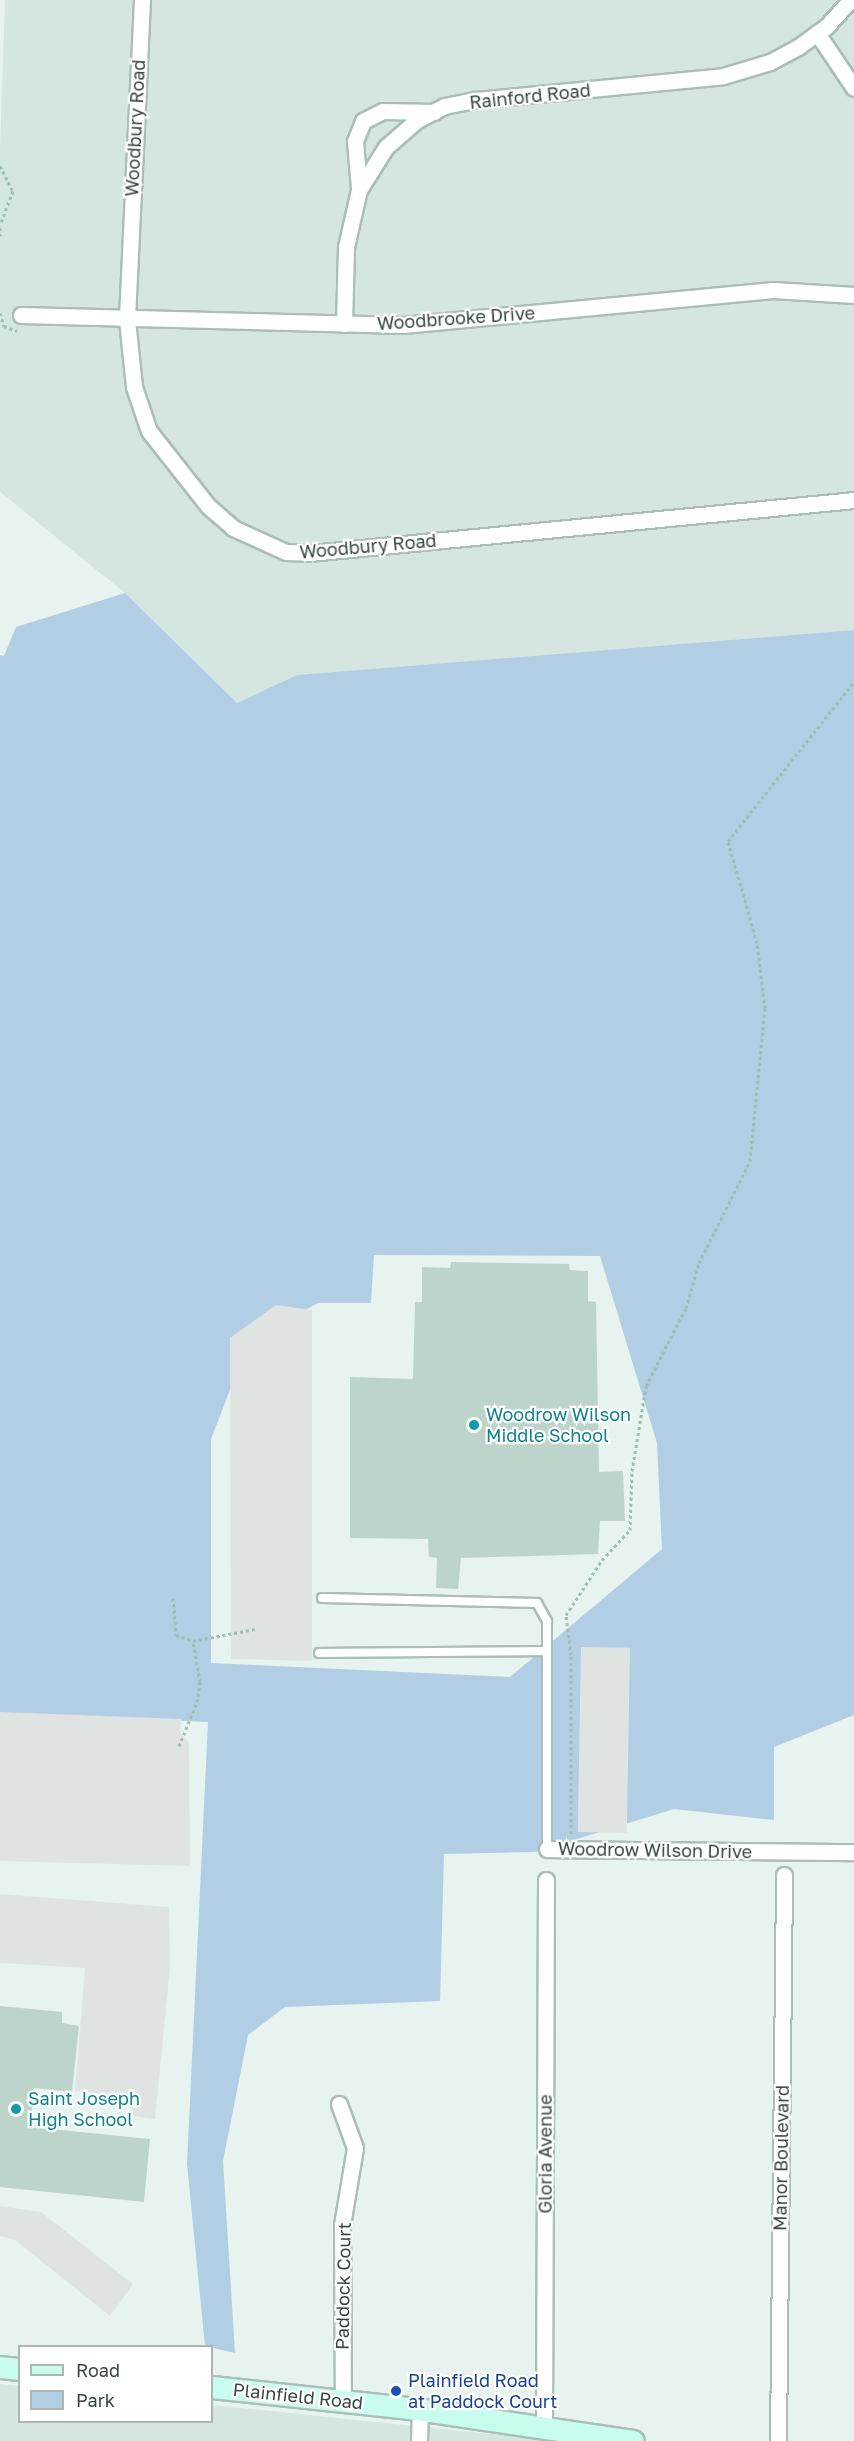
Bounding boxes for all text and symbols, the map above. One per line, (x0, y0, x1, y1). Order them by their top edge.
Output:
street label: Woodbury Road (121, 59, 149, 197)
street label: Rainford Road (468, 79, 592, 113)
street label: Woodbrooke Drive (376, 302, 536, 334)
street label: Woodbury Road (299, 529, 437, 563)
place label: Woodrow Wilson Middle School (486, 1404, 631, 1446)
marker: Woodrow Wilson Middle School (467, 1418, 481, 1432)
street label: Woodrow Wilson Drive (558, 1838, 752, 1862)
street label: Manor Boulevard (769, 2085, 793, 2231)
place label: Saint Joseph High School (28, 2088, 140, 2130)
street label: Gloria Avenue (534, 2094, 556, 2214)
marker: Saint Joseph High School (9, 2102, 23, 2116)
street label: Paddock Court (331, 2222, 355, 2350)
legend (18, 2345, 213, 2423)
text: Road (76, 2359, 120, 2381)
place label: Plainfield Road at Paddock Court (408, 2370, 557, 2412)
street label: Plainfield Road (232, 2378, 364, 2414)
marker: Plainfield Road at Paddock Court (389, 2384, 403, 2398)
text: Park (76, 2389, 115, 2411)

